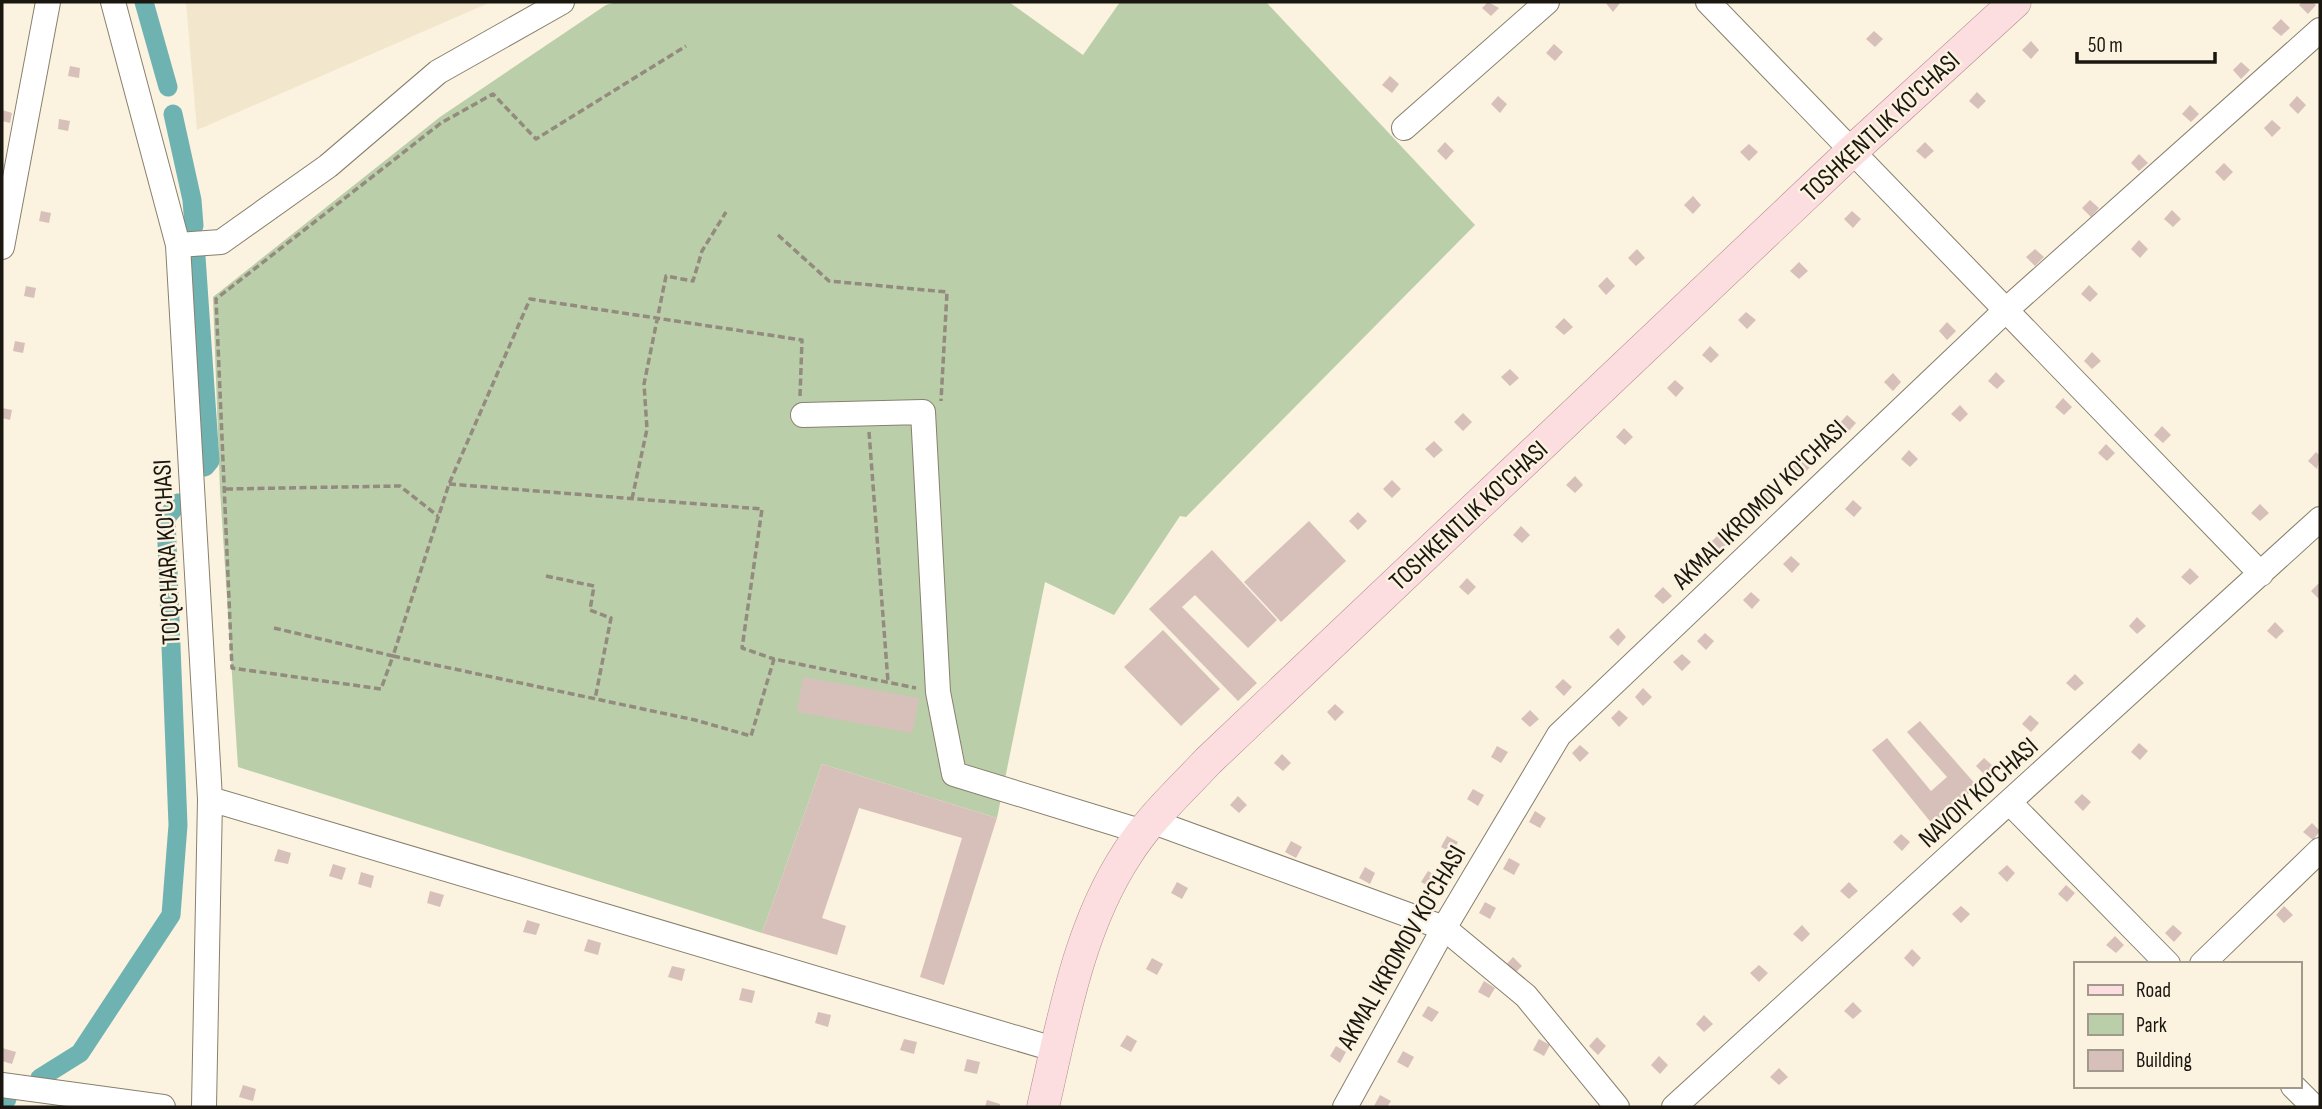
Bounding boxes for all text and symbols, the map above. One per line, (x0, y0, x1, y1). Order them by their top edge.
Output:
scale bar (2077, 21, 2215, 65)
text: 50 m (2088, 33, 2123, 58)
street label: TOSHKENTLIK KO'CHASI (1795, 46, 1967, 209)
street label: AKMAL IKROMOV KO'CHASI (1666, 414, 1854, 597)
street label: TOSHKENTLIK KO'CHASI (1383, 435, 1555, 598)
street label: TO'QCHARA KO'CHASI (147, 458, 188, 645)
street label: NAVOIY KO'CHASI (1913, 731, 2045, 855)
street label: AKMAL IKROMOV KO'CHASI (1331, 840, 1473, 1056)
legend (2074, 962, 2301, 1088)
text: Road (2136, 978, 2171, 1003)
text: Park (2136, 1013, 2167, 1038)
text: Building (2136, 1048, 2192, 1073)

